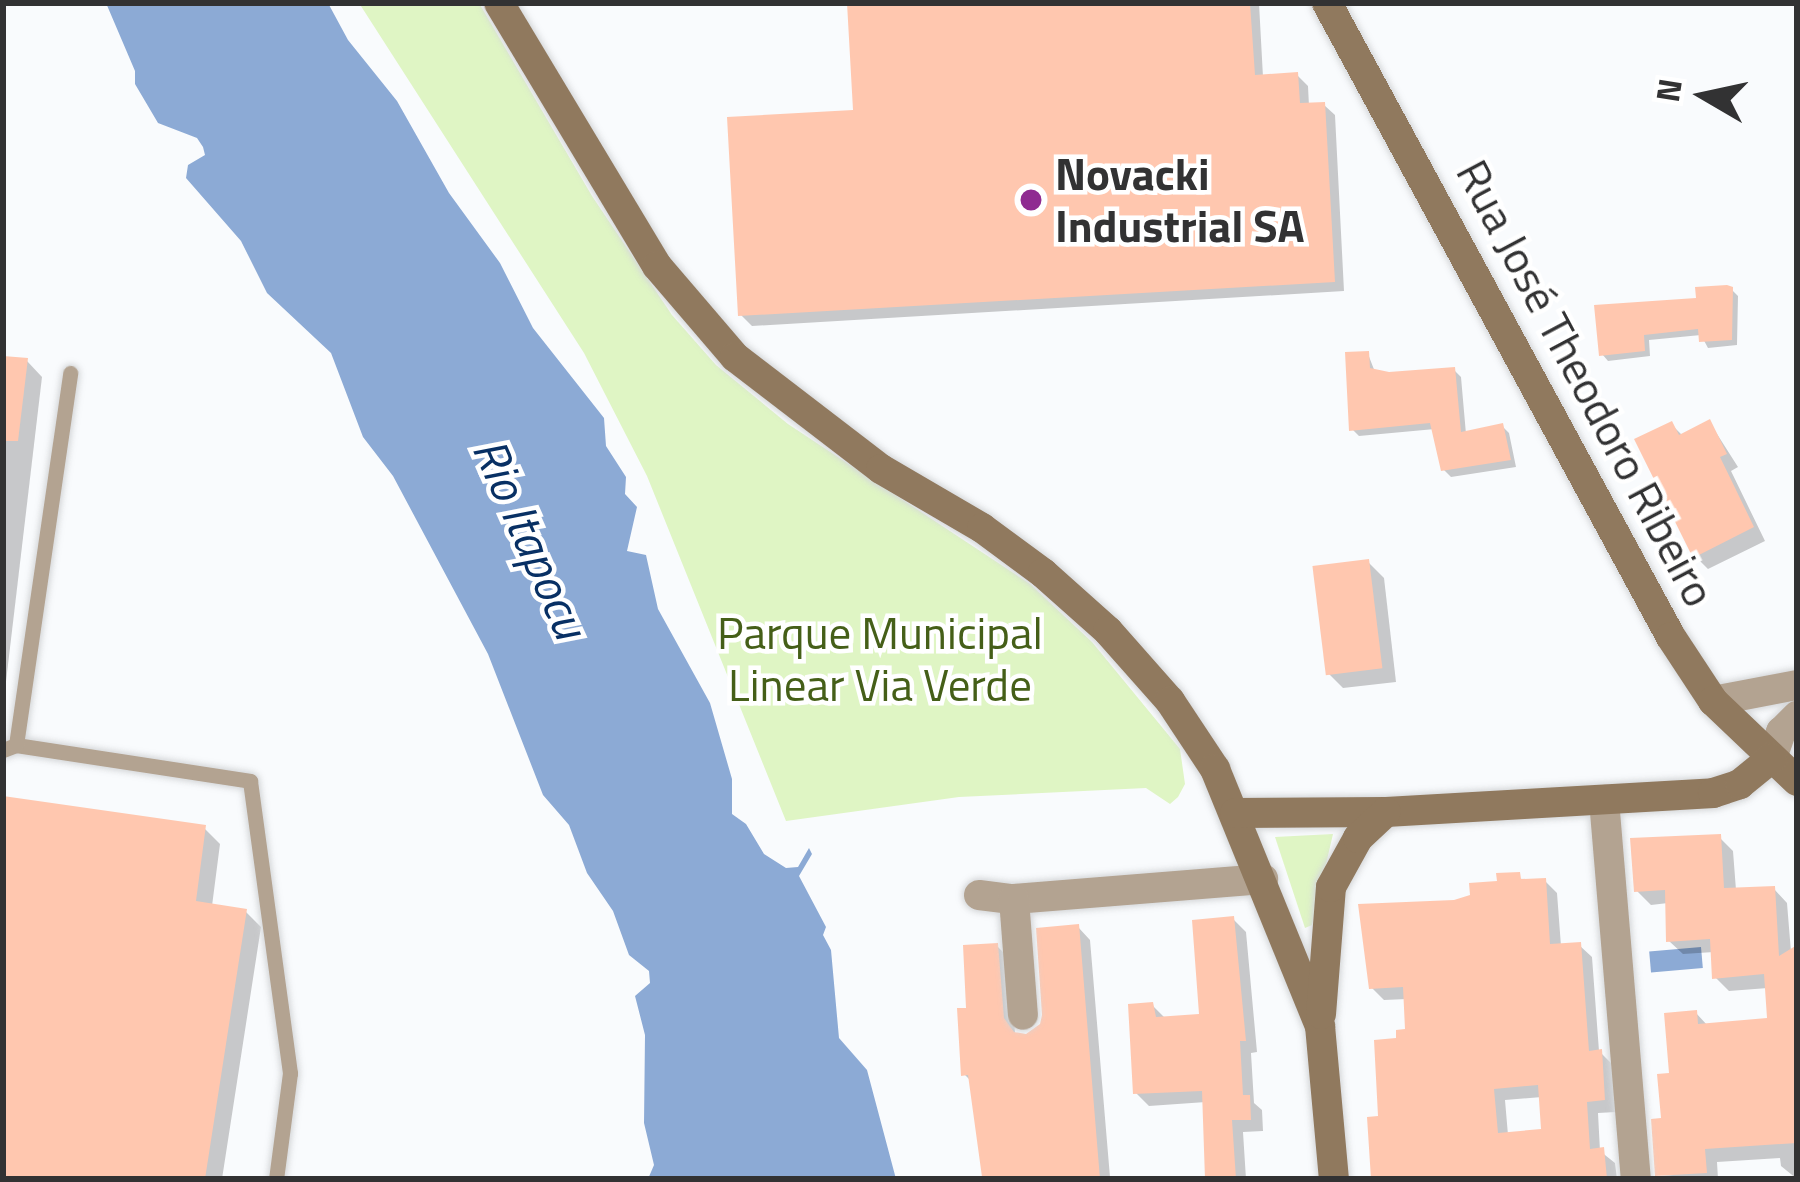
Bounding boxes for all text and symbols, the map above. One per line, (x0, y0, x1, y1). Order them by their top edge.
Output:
north arrow (1644, 36, 1764, 156)
text: N (1642, 75, 1695, 106)
place label: Novacki Industrial SA (1055, 147, 1305, 253)
street label: Rua José Theodoro Ribeiro (1445, 151, 1727, 615)
marker: Novacki Industrial SA (1018, 187, 1044, 213)
water label: Rio Itapocu (461, 429, 601, 647)
park label: Parque Municipal Linear Via Verde (717, 606, 1043, 712)

